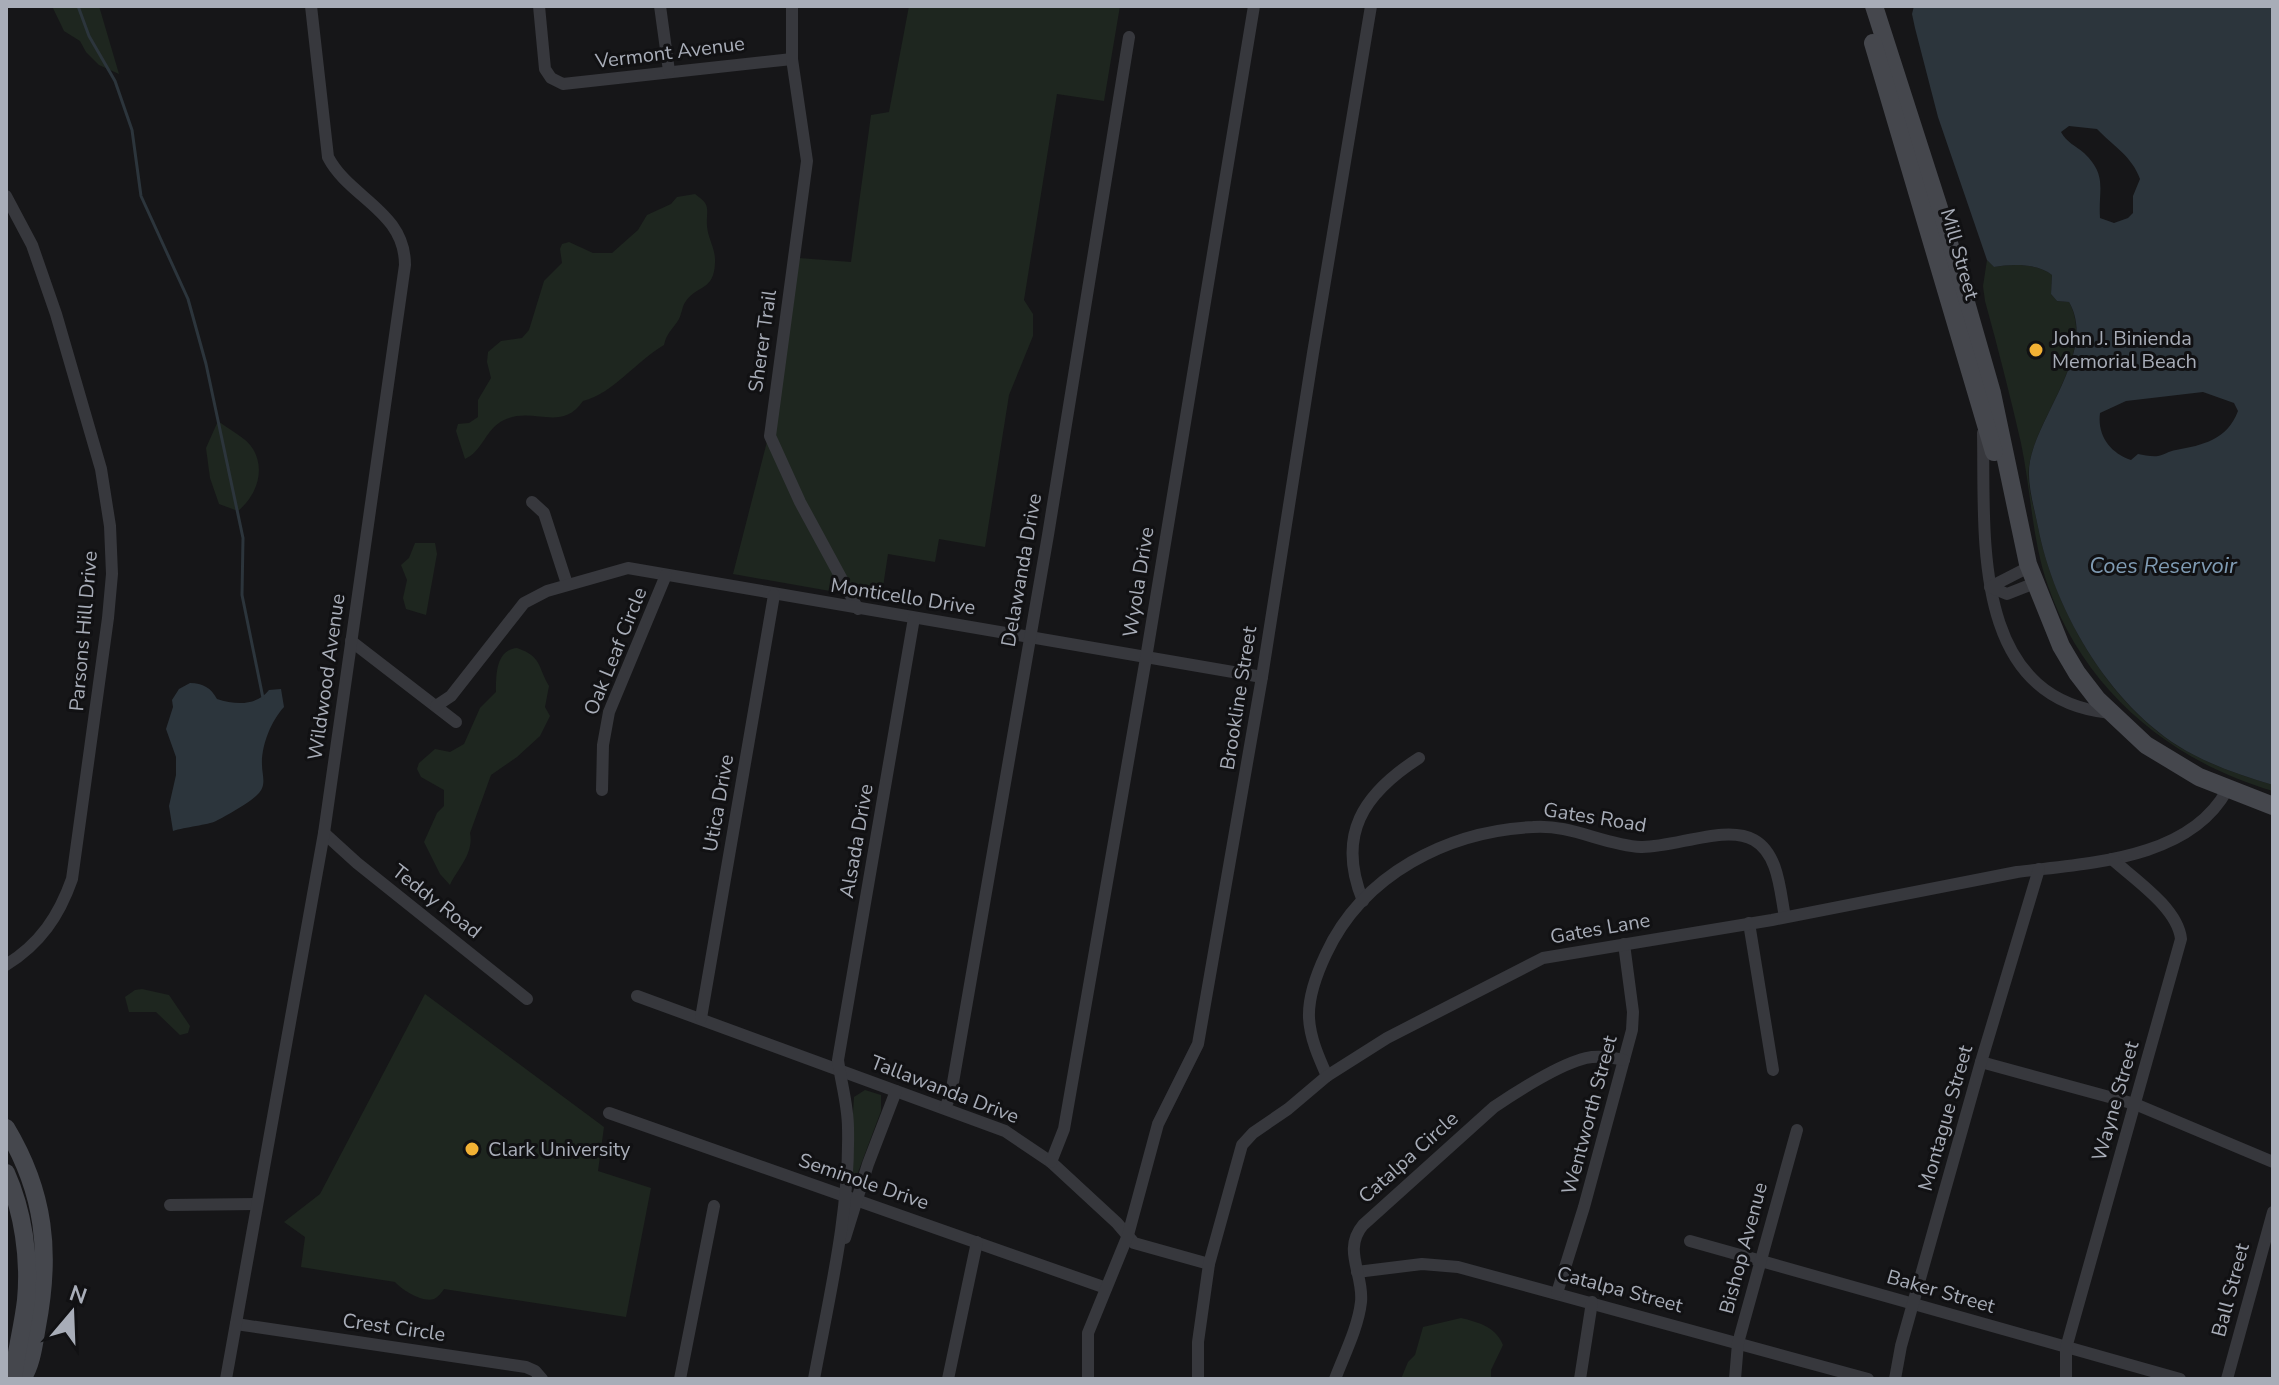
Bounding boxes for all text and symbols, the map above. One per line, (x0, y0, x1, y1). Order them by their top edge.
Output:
street label: Vermont Avenue (593, 30, 746, 75)
street label: Mill Street (1934, 206, 1986, 304)
street label: Sherer Trail (742, 288, 783, 394)
place label: John J. Binienda Memorial Beach (2051, 325, 2197, 375)
marker: John J. Binienda Memorial Beach (2027, 341, 2045, 359)
street label: Delawanda Drive (995, 491, 1048, 649)
street label: Wyola Drive (1116, 525, 1161, 639)
street label: Parsons Hill Drive (63, 550, 104, 712)
water label: Coes Reservoir (2089, 551, 2238, 581)
street label: Monticello Drive (829, 572, 977, 621)
street label: Oak Leaf Circle (578, 583, 653, 719)
street label: Wildwood Avenue (301, 592, 352, 762)
street label: Brookline Street (1214, 623, 1263, 772)
street label: Utica Drive (697, 752, 740, 854)
street label: Alsada Drive (833, 782, 880, 900)
street label: Gates Road (1541, 796, 1648, 839)
street label: Teddy Road (386, 858, 487, 945)
street label: Gates Lane (1548, 906, 1652, 951)
street label: Wentworth Street (1555, 1032, 1624, 1198)
street label: Wayne Street (2086, 1037, 2146, 1164)
street label: Montague Street (1912, 1041, 1979, 1194)
street label: Tallawanda Drive (867, 1049, 1023, 1130)
street label: Catalpa Circle (1353, 1105, 1464, 1209)
place label: Clark University (488, 1136, 631, 1163)
marker: Clark University (463, 1140, 481, 1158)
street label: Seminole Drive (795, 1147, 933, 1216)
street label: Bishop Avenue (1713, 1179, 1774, 1317)
street label: Ball Street (2205, 1239, 2256, 1340)
street label: Catalpa Street (1554, 1260, 1687, 1320)
street label: Baker Street (1884, 1263, 1999, 1320)
north arrow (32, 1273, 112, 1353)
text: N (66, 1278, 91, 1312)
street label: Crest Circle (341, 1307, 447, 1348)

